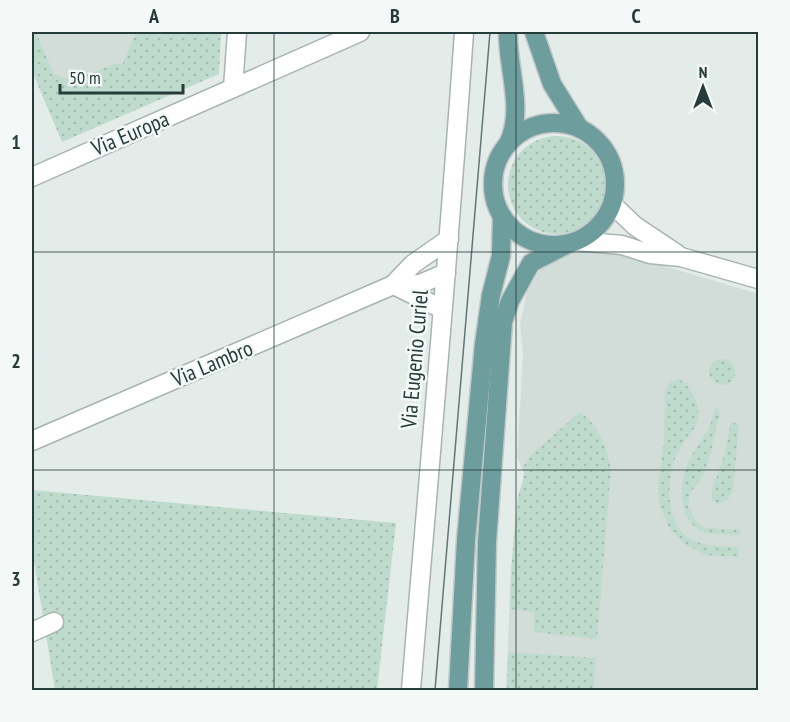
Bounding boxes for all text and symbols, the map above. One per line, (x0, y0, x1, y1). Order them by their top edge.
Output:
text: A (148, 3, 160, 29)
text: B (390, 3, 400, 29)
text: C (631, 3, 641, 29)
scale bar (60, 57, 183, 95)
north arrow (673, 57, 733, 117)
text: N (699, 62, 707, 82)
text: 50 m (69, 66, 101, 89)
street label: Via Europa (86, 104, 173, 162)
text: 1 (11, 129, 21, 155)
street label: Via Eugenio Curiel (394, 288, 434, 430)
street label: Via Lambro (166, 333, 257, 393)
text: 2 (11, 348, 21, 374)
text: 3 (11, 566, 21, 592)

